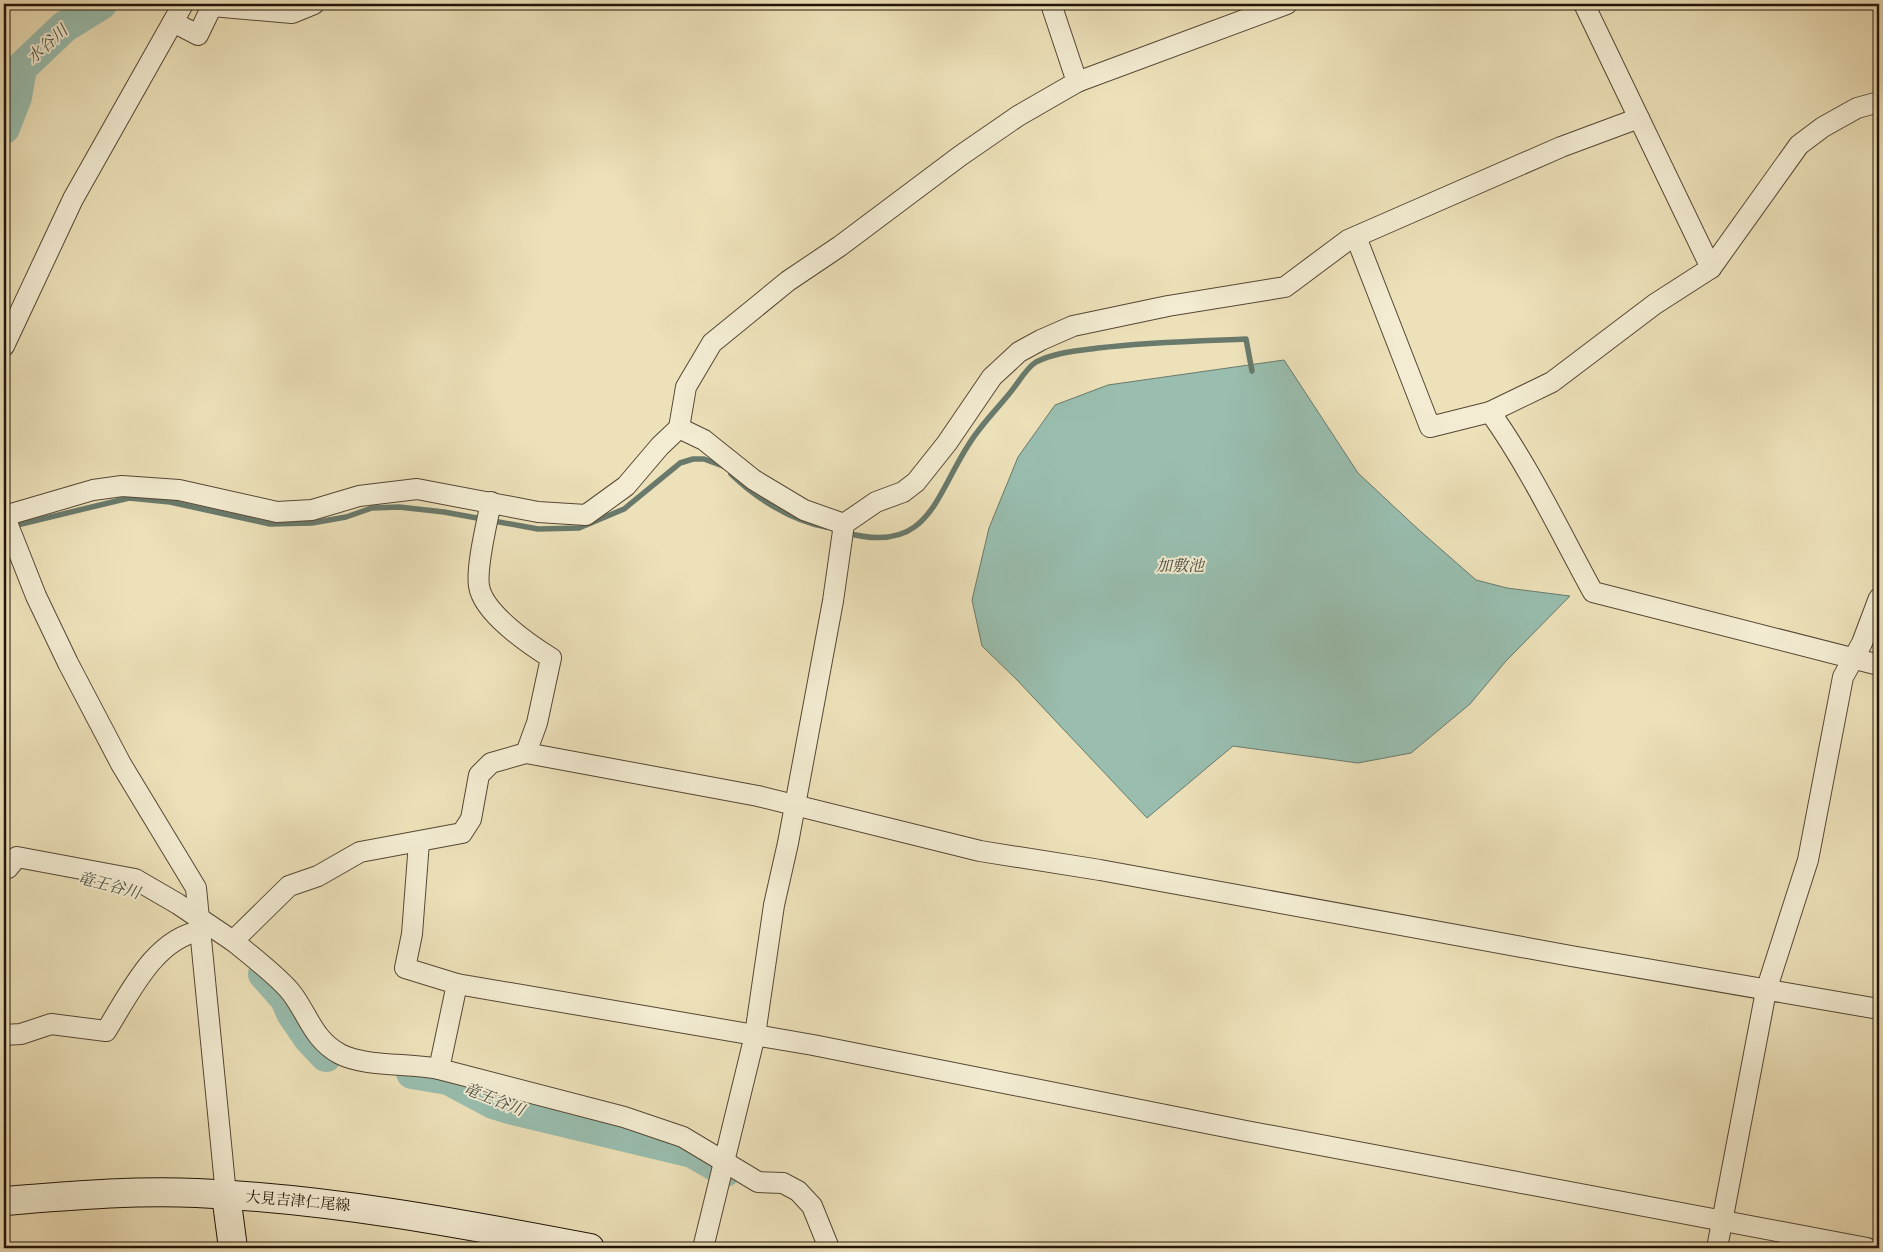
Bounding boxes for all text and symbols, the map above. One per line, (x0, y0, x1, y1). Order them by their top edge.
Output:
water label: 水谷川 (23, 20, 73, 67)
water label: 加敷池 (1156, 556, 1206, 575)
water label: 竜王谷川 (76, 868, 144, 903)
water label: 竜王谷川 (461, 1078, 529, 1121)
street label: 大見吉津仁尾線 (245, 1187, 351, 1215)

